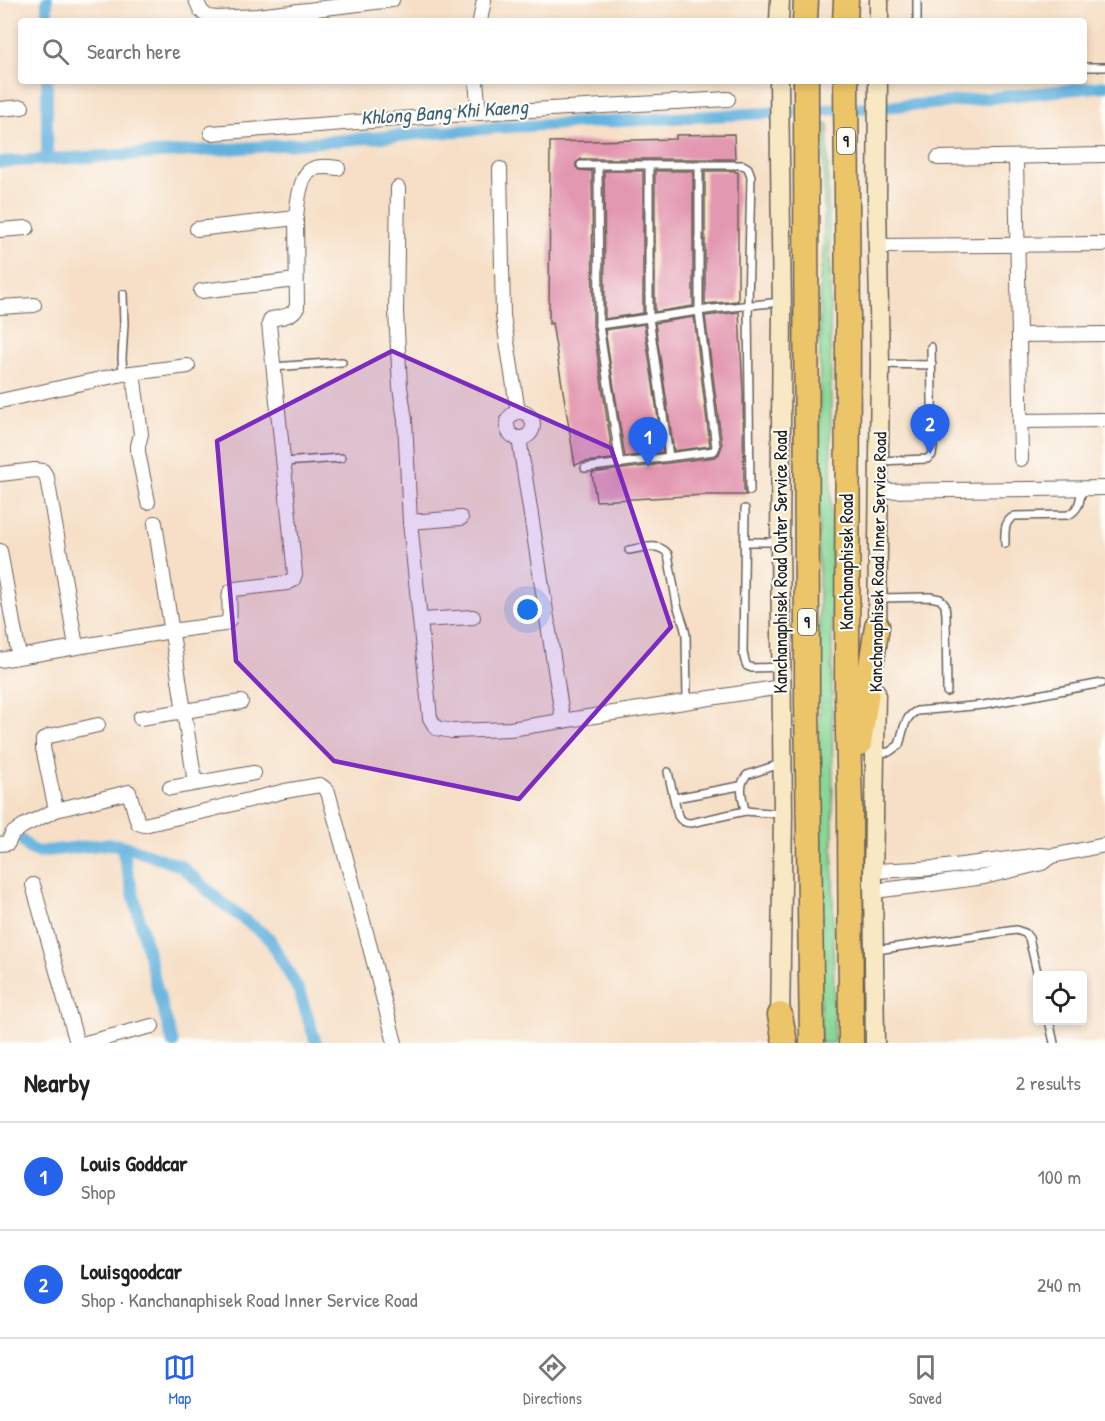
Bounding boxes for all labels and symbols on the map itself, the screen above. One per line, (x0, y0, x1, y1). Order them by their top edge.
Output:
water label: Khlong Bang Khi Kaeng (360, 92, 530, 132)
road number: 9 (837, 128, 855, 154)
pin: 2 (910, 404, 950, 454)
pin: 1 (628, 418, 668, 467)
street label: Kanchanaphisek Road Outer Service Road (768, 430, 793, 694)
street label: Kanchanaphisek Road Inner Service Road (863, 432, 892, 692)
street label: Kanchanaphisek Road (834, 494, 859, 630)
your location (513, 595, 542, 624)
road number: 9 (798, 609, 816, 635)

